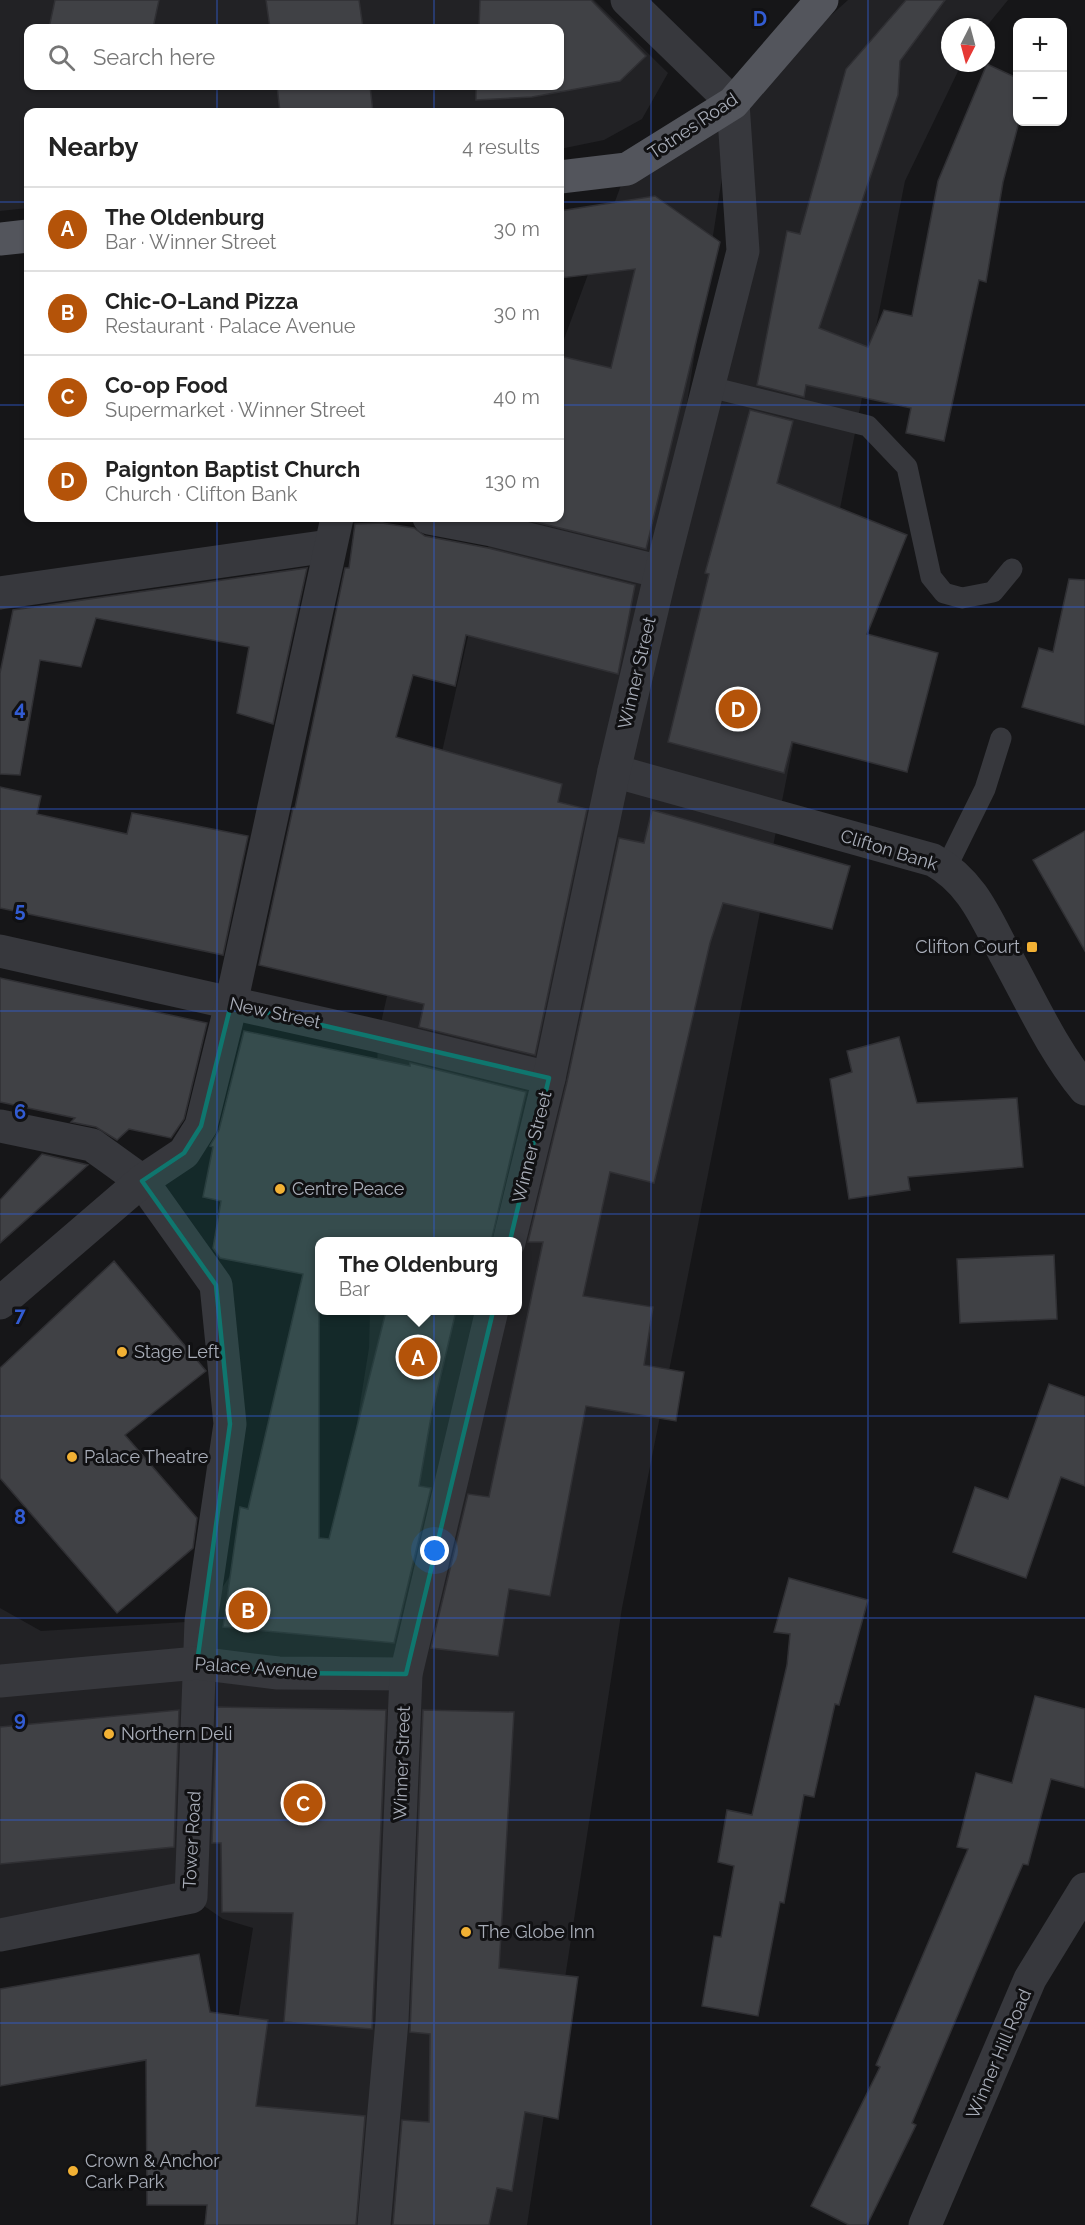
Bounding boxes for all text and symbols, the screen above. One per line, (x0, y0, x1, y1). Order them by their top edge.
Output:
text: D (753, 7, 767, 31)
north arrow (941, 18, 995, 72)
map controls (1013, 18, 1067, 126)
button: + (1013, 18, 1067, 72)
search box (24, 24, 564, 90)
icon: search (45, 41, 78, 74)
text: Search here (93, 44, 215, 70)
button: − (1013, 72, 1067, 126)
street label: Totnes Road (644, 88, 741, 163)
text: Nearby (48, 132, 138, 162)
text: 4 results (462, 135, 540, 159)
text: The Oldenburg (105, 204, 265, 230)
text: A (61, 217, 74, 241)
text: 30 m (494, 217, 540, 241)
text: Bar · Winner Street (105, 230, 277, 254)
text: Chic-O-Land Pizza (105, 288, 298, 314)
text: B (61, 301, 74, 325)
text: 30 m (494, 301, 540, 325)
text: Restaurant · Palace Avenue (105, 314, 356, 338)
text: Co-op Food (105, 372, 228, 398)
text: C (61, 385, 74, 409)
text: 40 m (493, 385, 540, 409)
text: Supermarket · Winner Street (105, 398, 366, 422)
text: Paignton Baptist Church (105, 456, 360, 482)
text: D (60, 469, 75, 493)
text: 130 m (485, 469, 540, 493)
text: Church · Clifton Bank (105, 482, 297, 506)
street label: Winner Street (613, 615, 660, 731)
pin: D (718, 686, 758, 732)
text: 4 (14, 696, 26, 720)
street label: Clifton Bank (838, 825, 941, 874)
text: 5 (14, 898, 26, 922)
place label: Clifton Court (915, 936, 1020, 957)
marker: Clifton Court (1025, 940, 1039, 954)
street label: New Street (228, 993, 323, 1032)
street label: Winner Street (507, 1089, 556, 1205)
text: 6 (14, 1100, 26, 1124)
place label: Centre Peace (292, 1178, 405, 1199)
marker: Centre Peace (273, 1182, 287, 1196)
popup (315, 1237, 522, 1315)
text: The Oldenburg (339, 1251, 498, 1277)
text: Bar (339, 1277, 370, 1301)
text: 7 (14, 1303, 26, 1327)
pin: A (398, 1334, 438, 1380)
place label: Stage Left (134, 1341, 220, 1362)
marker: Stage Left (115, 1345, 129, 1359)
place label: Palace Theatre (84, 1446, 209, 1467)
marker: Palace Theatre (65, 1450, 79, 1464)
text: 8 (14, 1505, 26, 1529)
your location (420, 1536, 449, 1565)
pin: B (228, 1588, 268, 1632)
street label: Palace Avenue (194, 1653, 319, 1682)
street label: Winner Street (389, 1705, 414, 1821)
text: 9 (14, 1707, 26, 1731)
place label: Northern Deli (121, 1723, 233, 1744)
marker: Northern Deli (102, 1727, 116, 1741)
pin: C (284, 1780, 322, 1826)
street label: Tower Road (178, 1791, 205, 1889)
place label: The Globe Inn (478, 1921, 595, 1942)
marker: The Globe Inn (459, 1925, 473, 1939)
street label: Winner Hill Road (962, 1986, 1035, 2122)
place label: Crown & Anchor Cark Park (85, 2150, 220, 2192)
marker: Crown & Anchor Cark Park (66, 2164, 80, 2178)

